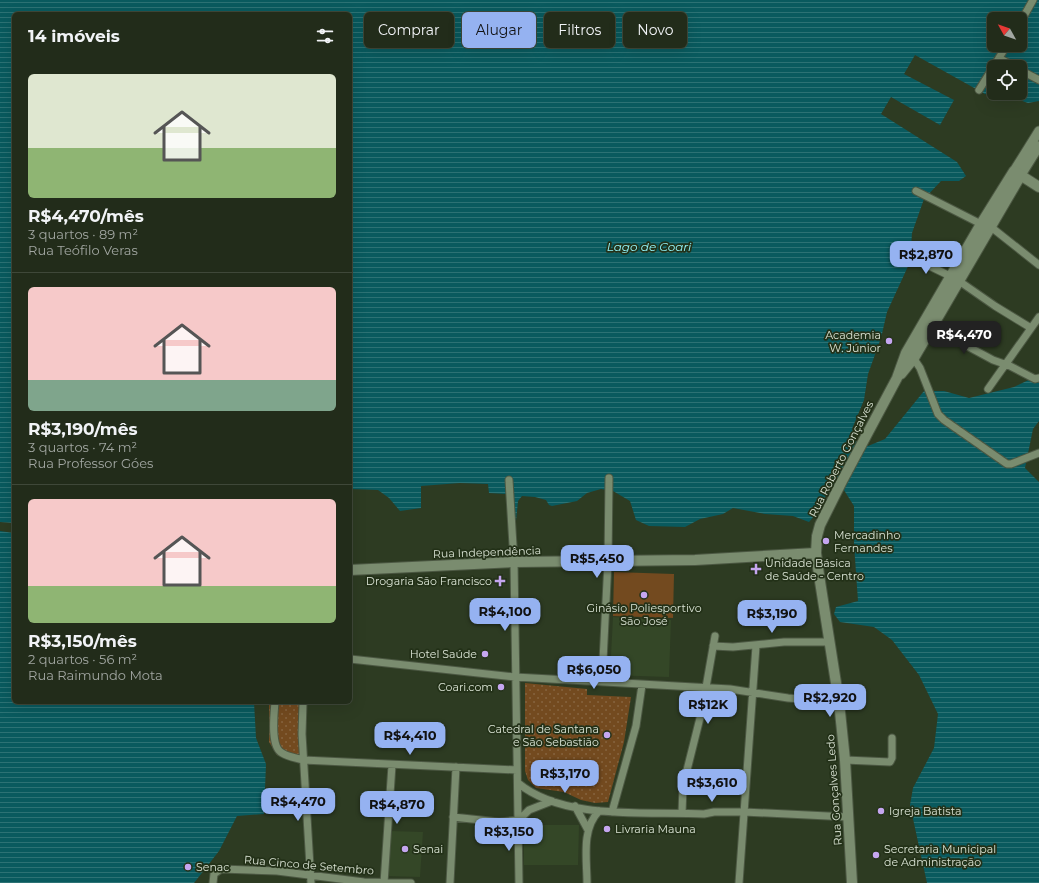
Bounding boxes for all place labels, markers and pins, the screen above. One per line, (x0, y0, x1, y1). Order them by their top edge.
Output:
pin: R$2,870 (889, 241, 963, 275)
pin: R$4,470 (927, 321, 1001, 355)
place label: Academia W. Júnior (825, 328, 881, 355)
marker: Academia W. Júnior (884, 336, 894, 346)
place label: Mercadinho Fernandes (834, 528, 900, 555)
marker: Mercadinho Fernandes (821, 536, 831, 546)
pin: R$5,450 (560, 545, 634, 579)
place label: Unidade Básica de Saúde - Centro (765, 556, 864, 583)
marker: Unidade Básica de Saúde - Centro (750, 563, 762, 575)
place label: Drogaria São Francisco (366, 574, 492, 588)
marker: Drogaria São Francisco (495, 576, 505, 586)
marker: Ginásio Poliesportivo São José (639, 590, 649, 600)
pin: R$4,100 (468, 598, 542, 632)
pin: R$3,190 (735, 600, 809, 634)
place label: Ginásio Poliesportivo São José (586, 601, 702, 628)
place label: Hotel Saúde (410, 647, 477, 661)
marker: Hotel Saúde (480, 649, 490, 659)
pin: R$6,050 (557, 656, 631, 690)
place label: Coari.com (438, 680, 493, 694)
marker: Coari.com (496, 682, 506, 692)
pin: R$2,920 (793, 684, 867, 718)
pin: R$12K (680, 691, 736, 725)
pin: R$4,410 (373, 722, 447, 756)
place label: Catedral de Santana e São Sebastião (488, 722, 599, 749)
marker: Catedral de Santana e São Sebastião (602, 730, 612, 740)
pin: R$3,170 (528, 760, 602, 794)
pin: R$3,610 (675, 769, 749, 803)
pin: R$4,470 (261, 788, 335, 822)
pin: R$4,870 (360, 791, 434, 825)
place label: Igreja Batista (889, 804, 961, 818)
marker: Igreja Batista (876, 806, 886, 816)
pin: R$3,150 (472, 818, 546, 852)
place label: Livraria Mauna (615, 822, 696, 836)
marker: Livraria Mauna (602, 824, 612, 834)
place label: Senai (413, 842, 443, 856)
place label: Secretaria Municipal de Administração (884, 842, 996, 869)
marker: Senai (400, 844, 410, 854)
marker: Secretaria Municipal de Administração (871, 850, 881, 860)
place label: Senac (196, 860, 230, 874)
marker: Senac (183, 862, 193, 872)

